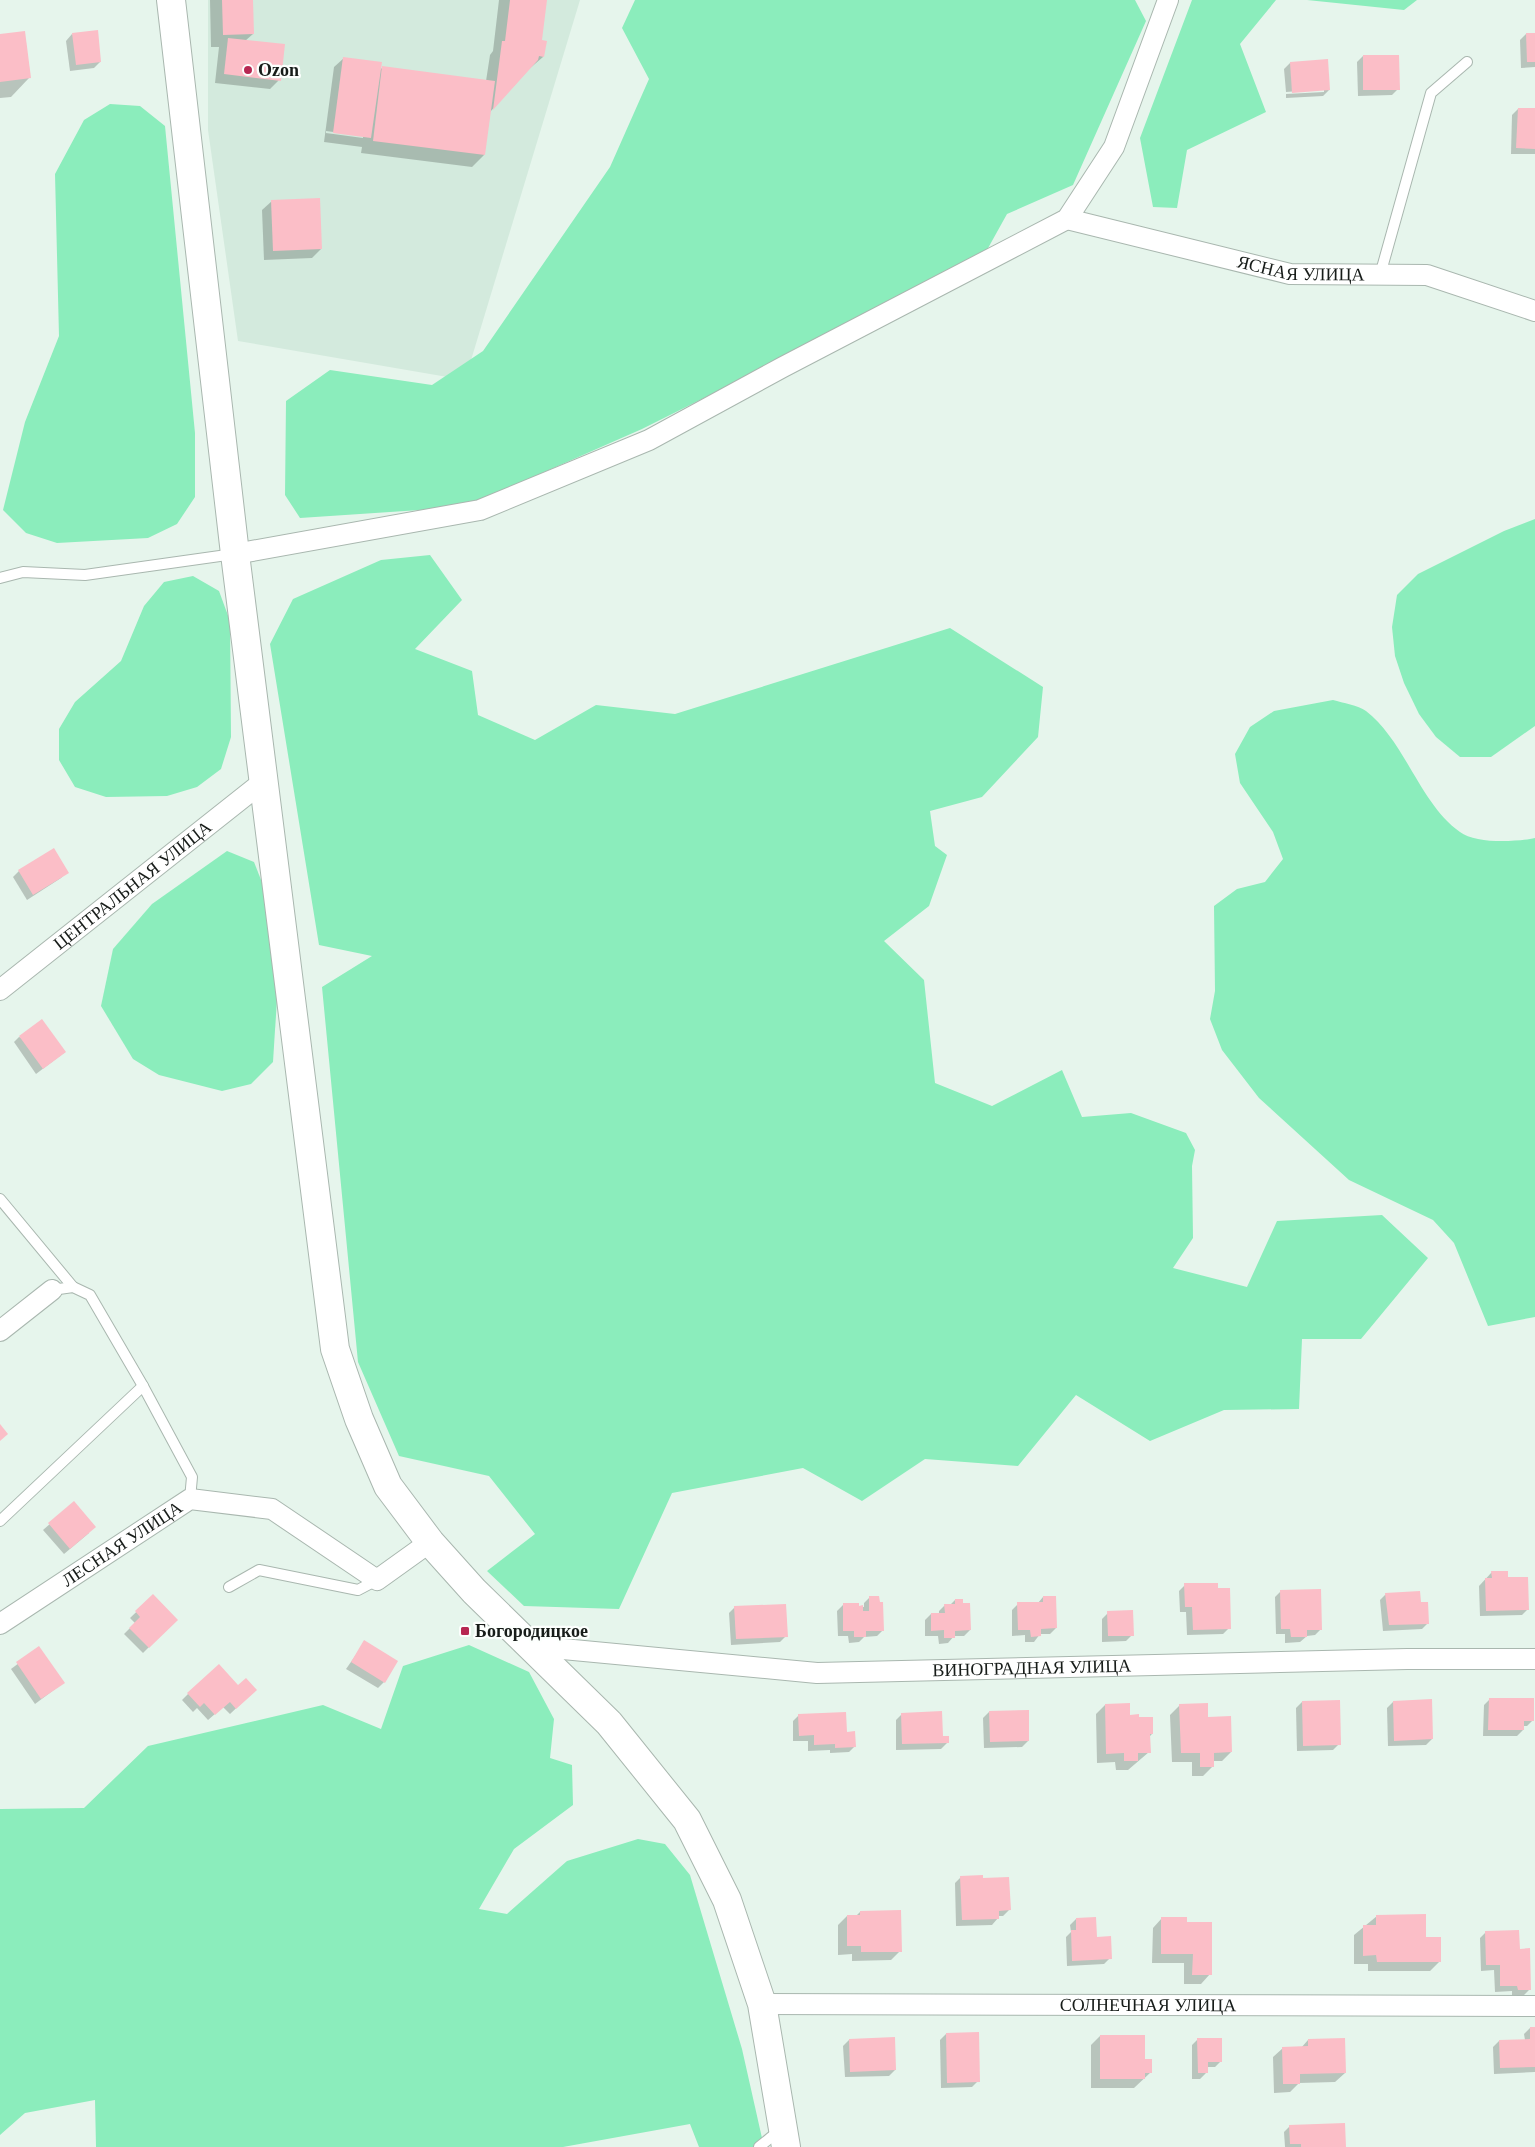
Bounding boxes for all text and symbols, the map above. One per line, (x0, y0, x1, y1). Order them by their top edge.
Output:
place label: Ozon (258, 60, 299, 80)
marker: Ozon (242, 64, 254, 76)
street label: ЯСНАЯ УЛИЦА (1235, 251, 1365, 285)
street label: ЦЕНТРАЛЬНАЯ УЛИЦА (50, 817, 215, 954)
street label: ЛЕСНАЯ УЛИЦА (58, 1497, 186, 1590)
place label: Богородицкое (475, 1621, 588, 1641)
marker: Богородицкое (459, 1625, 471, 1637)
street label: ВИНОГРАДНАЯ УЛИЦА (932, 1656, 1131, 1680)
street label: СОЛНЕЧНАЯ УЛИЦА (1060, 1995, 1236, 2015)

